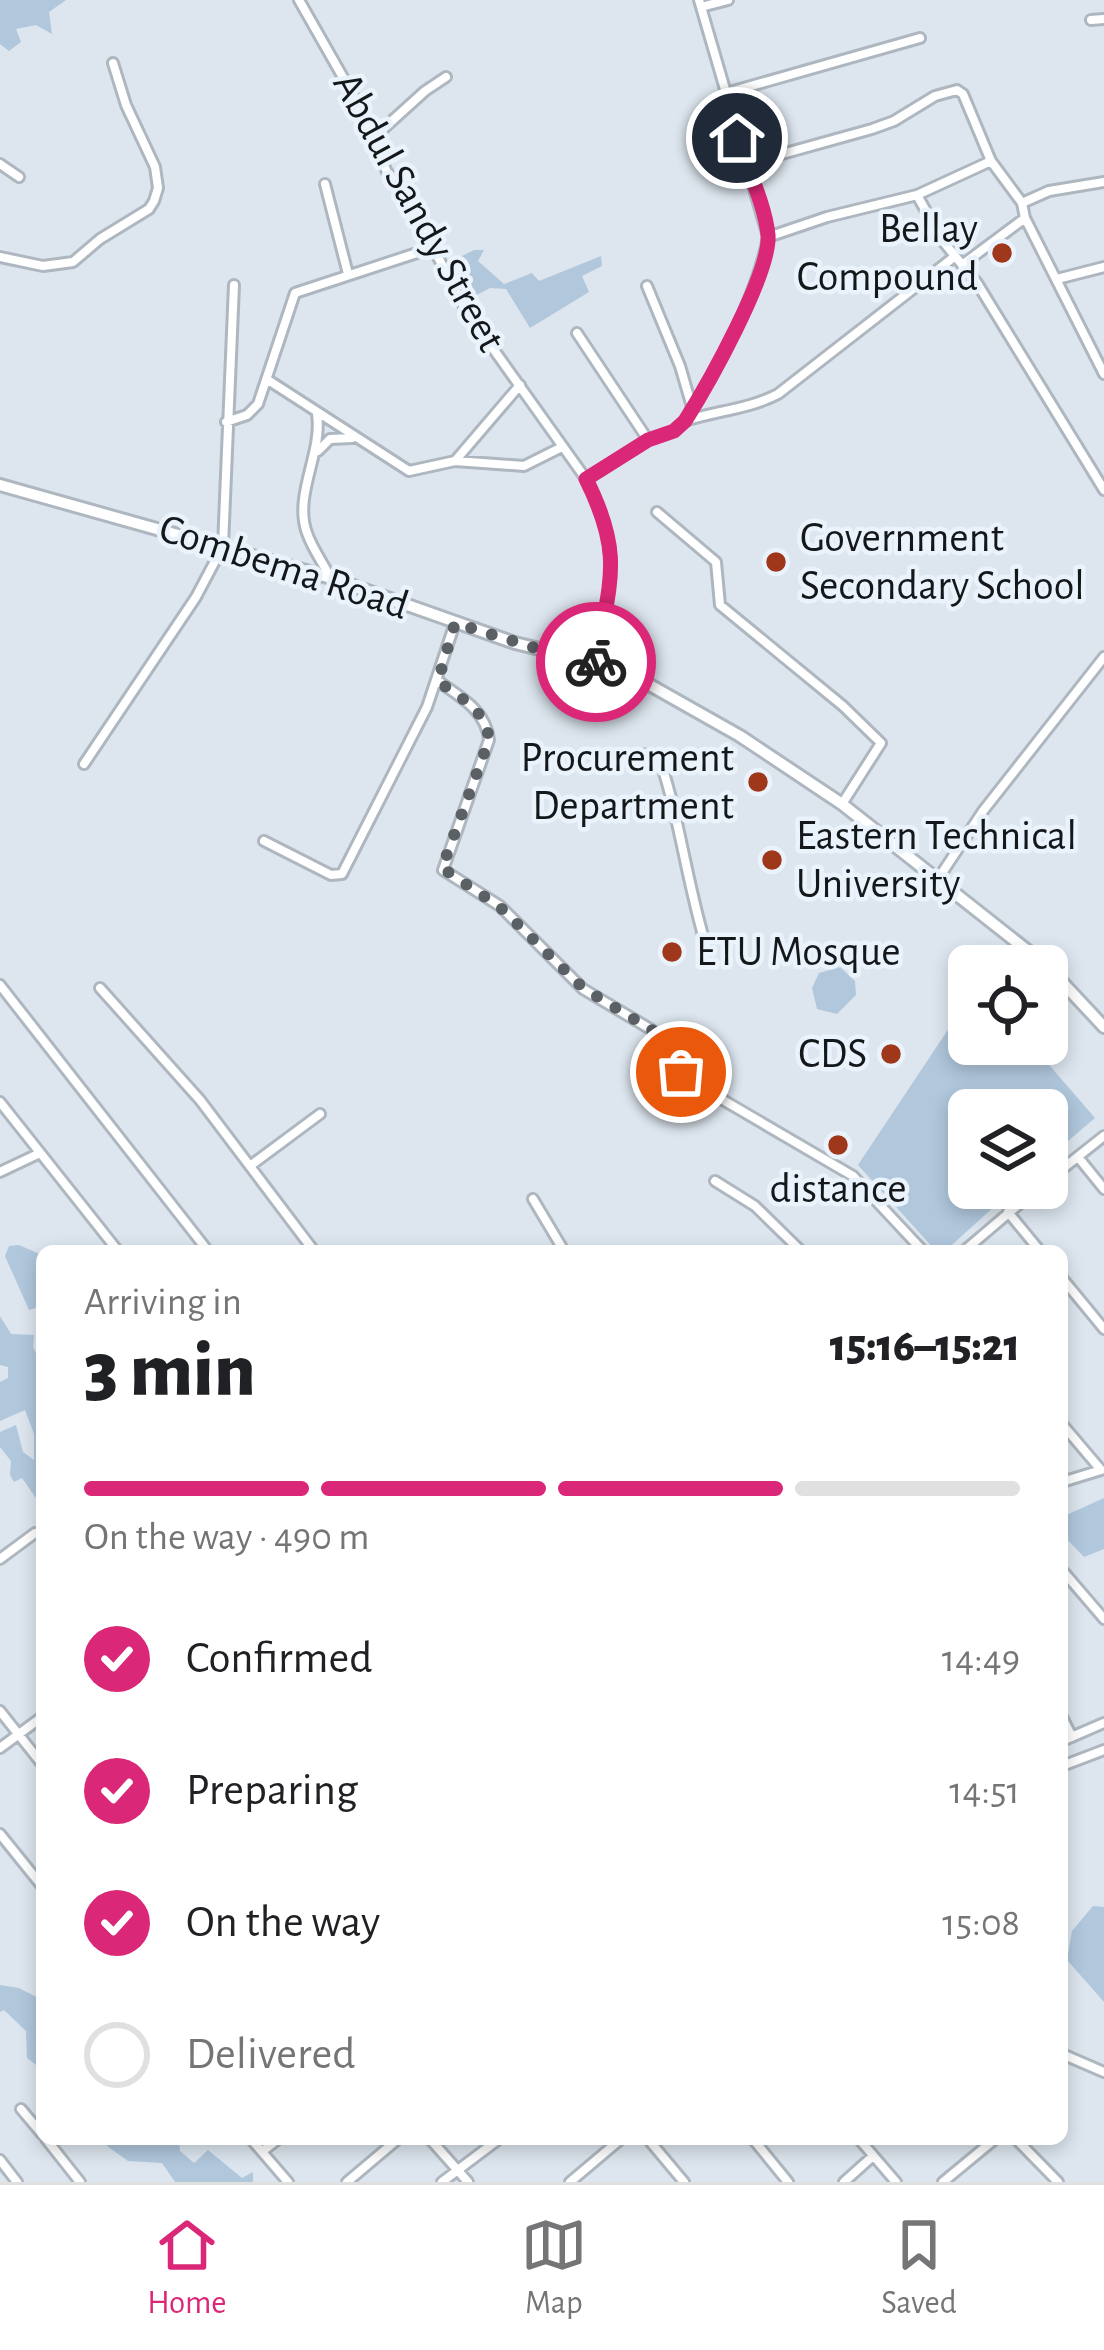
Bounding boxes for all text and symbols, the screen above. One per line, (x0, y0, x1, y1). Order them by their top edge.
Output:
street label: Abdul Sandy Street (325, 66, 513, 358)
pin (686, 87, 788, 189)
icon: home (704, 105, 770, 171)
place label: Bellay Compound (797, 208, 978, 298)
marker: Bellay Compound (989, 240, 1015, 266)
street label: Combema Road (154, 507, 414, 627)
place label: Government Secondary School (800, 517, 1085, 607)
marker: Government Secondary School (763, 549, 789, 575)
courier (536, 602, 656, 722)
icon: bike (563, 629, 629, 695)
place label: Procurement Department (521, 737, 734, 827)
marker: Procurement Department (745, 769, 771, 795)
place label: Eastern Technical University (796, 815, 1077, 905)
marker: Eastern Technical University (759, 847, 785, 873)
place label: ETU Mosque (696, 931, 901, 973)
marker: ETU Mosque (659, 939, 685, 965)
map controls (948, 945, 1068, 1209)
button: locate (948, 945, 1068, 1065)
pin (630, 1021, 732, 1123)
place label: CDS (798, 1033, 867, 1075)
icon: bag (648, 1039, 714, 1105)
marker: CDS (878, 1041, 904, 1067)
button: layers (948, 1089, 1068, 1209)
marker: distance (825, 1132, 851, 1158)
place label: distance (769, 1168, 907, 1210)
text: Arriving in (84, 1283, 242, 1322)
text: 15:16–15:21 (830, 1324, 1020, 1369)
text: 3 min (84, 1332, 256, 1410)
text: On the way · 490 m (84, 1518, 369, 1557)
icon: check (84, 1626, 150, 1692)
text: Confirmed (186, 1636, 372, 1681)
text: 14:49 (942, 1640, 1020, 1679)
icon: check (84, 1758, 150, 1824)
text: Preparing (186, 1768, 358, 1813)
text: 14:51 (949, 1772, 1020, 1811)
icon: check (84, 1890, 150, 1956)
text: On the way (186, 1900, 380, 1945)
text: 15:08 (942, 1904, 1020, 1943)
text: Delivered (186, 2032, 355, 2077)
tab: Home (147, 2212, 227, 2324)
tab: Map (521, 2212, 587, 2324)
tab: Saved (881, 2212, 957, 2324)

